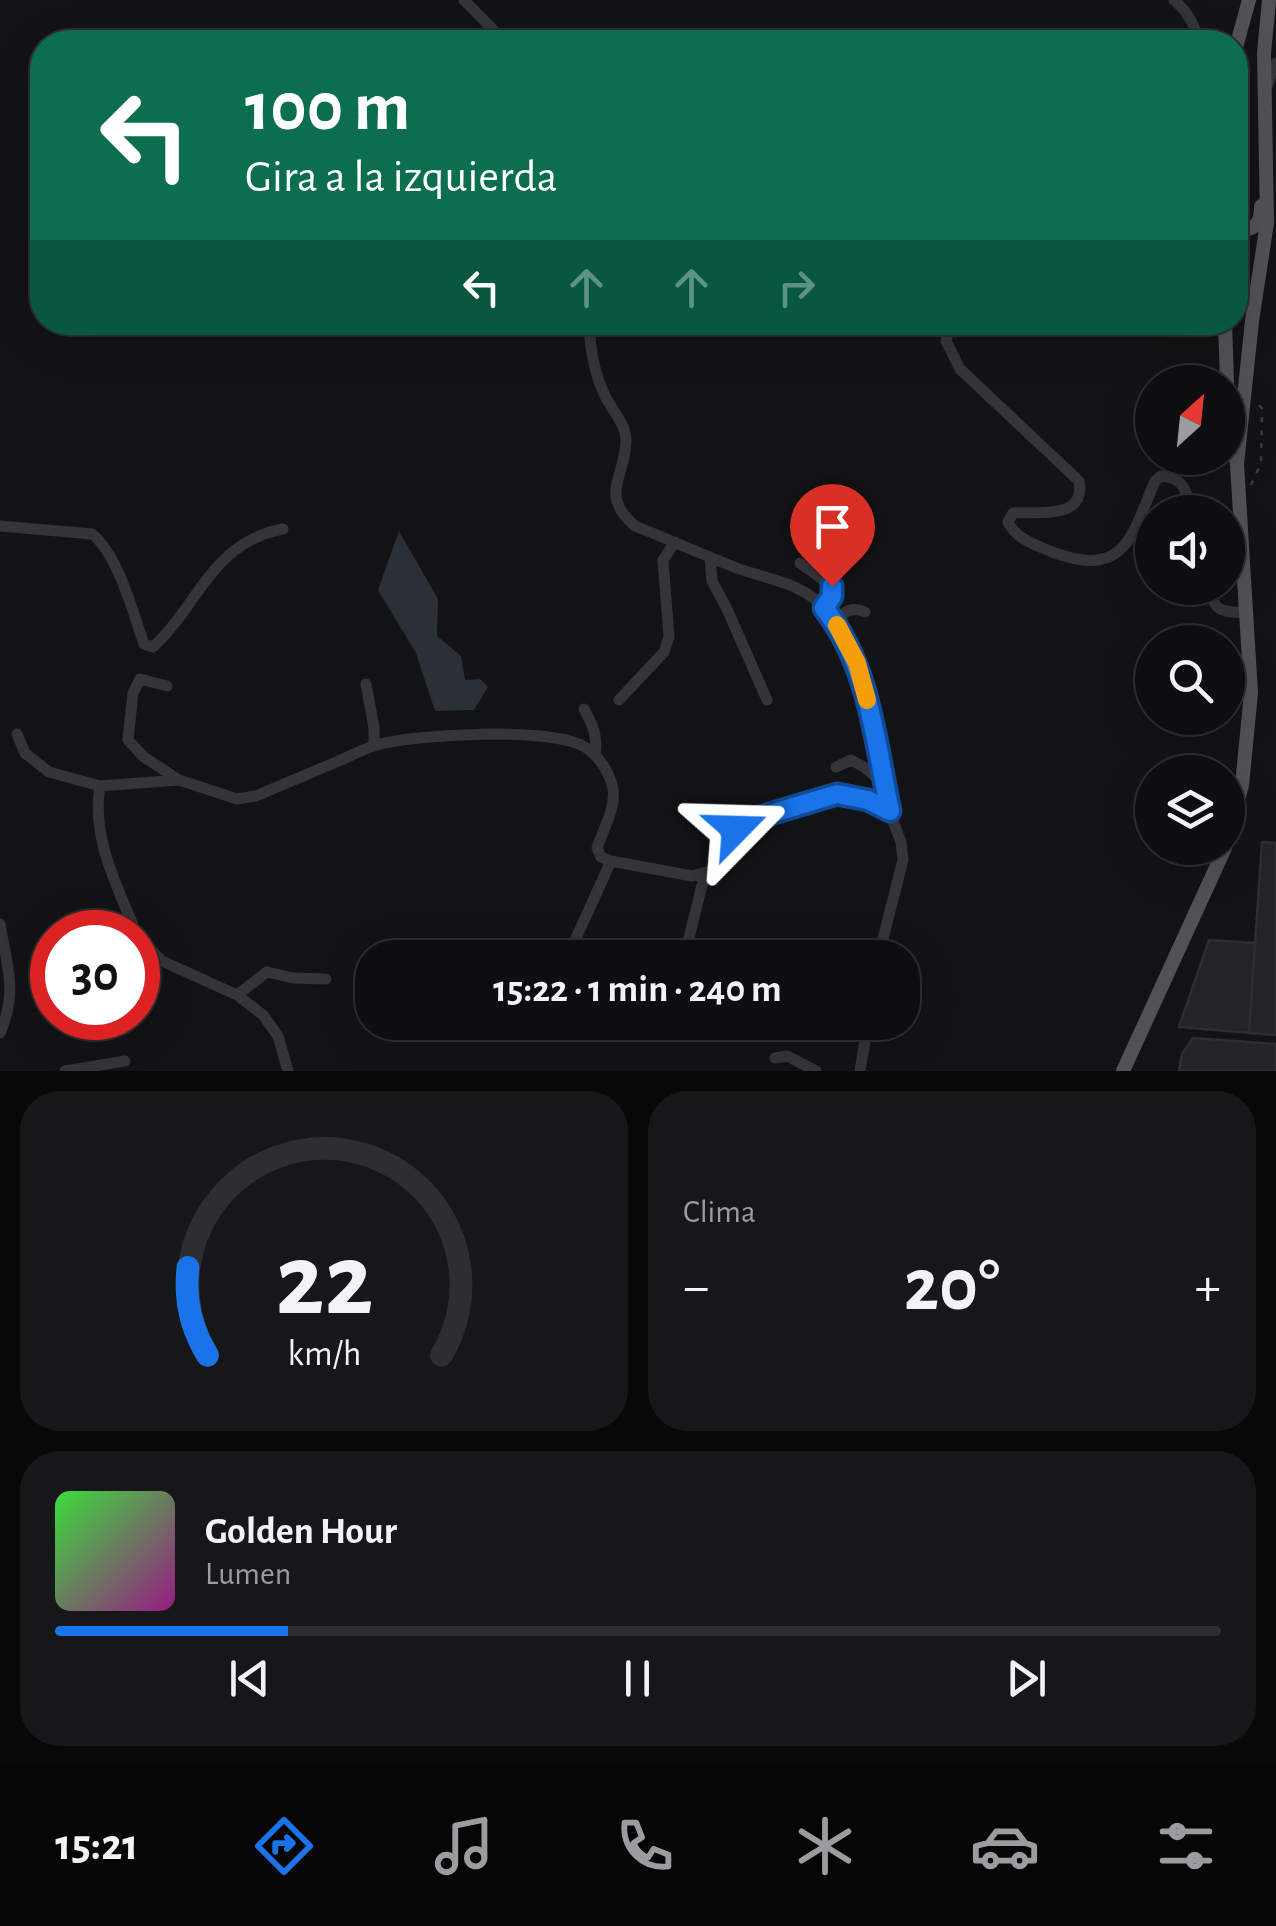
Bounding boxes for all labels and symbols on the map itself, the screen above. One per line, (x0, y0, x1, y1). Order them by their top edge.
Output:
north arrow (1135, 365, 1245, 475)
pin (790, 484, 875, 587)
position arrow (684, 777, 788, 881)
speed limit sign: 30 (30, 910, 160, 1040)

